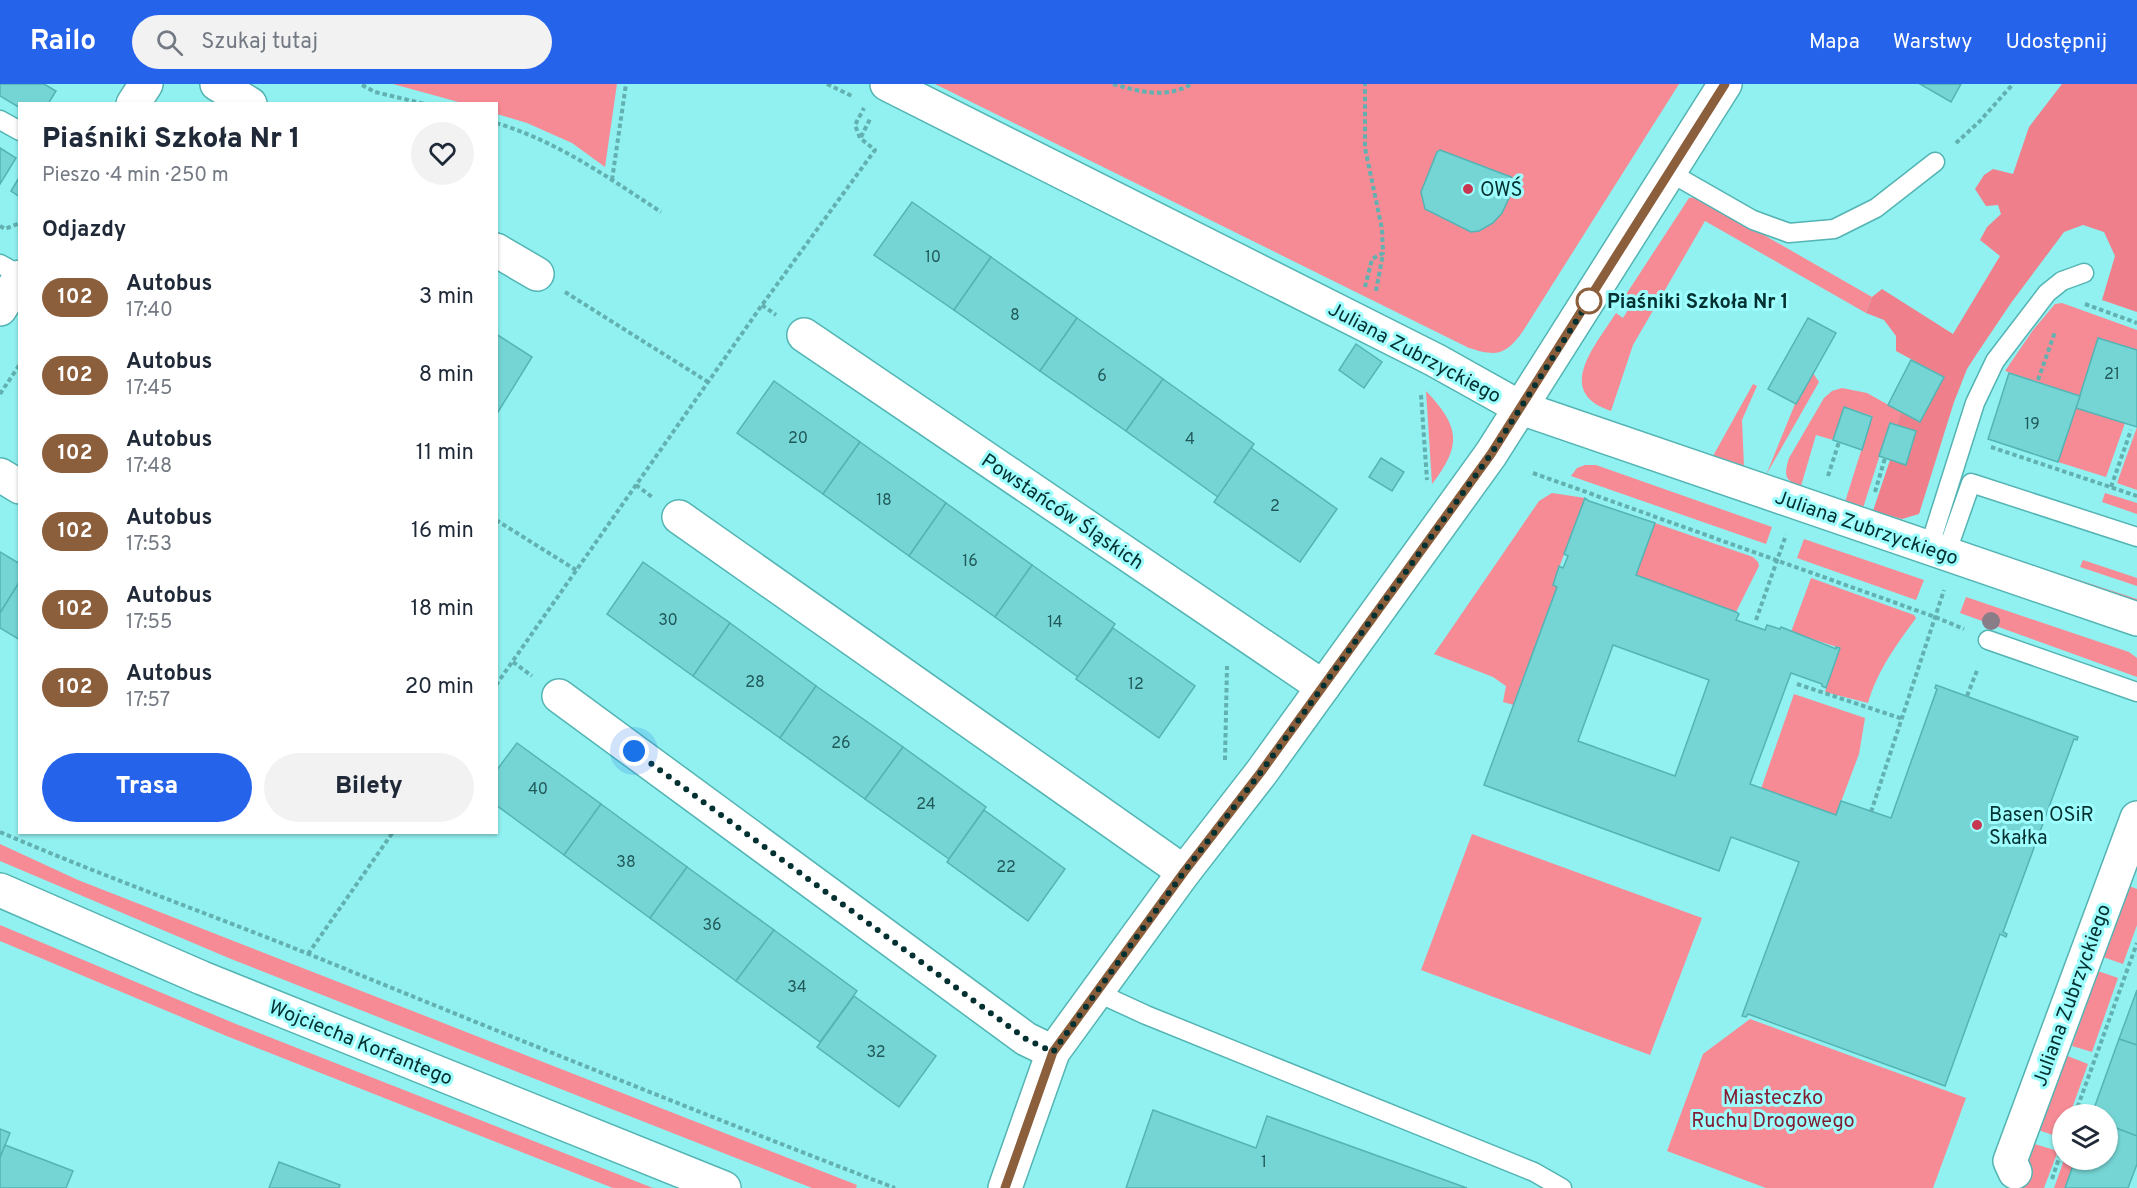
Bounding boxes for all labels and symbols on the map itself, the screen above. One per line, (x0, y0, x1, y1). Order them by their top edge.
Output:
place label: OWŚ (1480, 176, 1522, 204)
marker: OWŚ (1461, 182, 1475, 196)
house number: 10 (925, 248, 941, 268)
marker: Piaśniki Szkoła Nr 1 (1576, 288, 1602, 314)
place label: Piaśniki Szkoła Nr 1 (1607, 290, 1789, 316)
street label: Juliana Zubrzyckiego (1323, 297, 1505, 410)
house number: 8 (1010, 306, 1020, 326)
house number: 21 (2104, 365, 2120, 385)
house number: 6 (1097, 367, 1107, 387)
house number: 19 (2024, 415, 2040, 435)
house number: 20 (788, 429, 808, 449)
house number: 4 (1185, 430, 1195, 450)
street label: Powstańców Śląskich (976, 447, 1149, 577)
street label: Juliana Zubrzyckiego (1771, 485, 1961, 572)
house number: 18 (876, 491, 892, 511)
house number: 2 (1270, 497, 1280, 517)
house number: 16 (962, 552, 978, 572)
house number: 30 (658, 611, 678, 631)
house number: 14 (1047, 613, 1063, 633)
house number: 28 (745, 673, 765, 693)
house number: 12 (1128, 675, 1144, 695)
house number: 26 (831, 734, 851, 754)
your location (619, 736, 649, 766)
house number: 40 (528, 780, 548, 800)
house number: 24 (916, 795, 936, 815)
place label: Basen OSiR Skałka (1989, 803, 2094, 852)
marker: Basen OSiR Skałka (1970, 818, 1984, 832)
house number: 38 (616, 853, 636, 873)
house number: 22 (996, 858, 1016, 878)
street label: Juliana Zubrzyckiego (2028, 901, 2118, 1090)
house number: 36 (702, 916, 722, 936)
house number: 34 (787, 978, 807, 998)
street label: Wojciecha Korfantego (264, 995, 456, 1093)
house number: 32 (866, 1043, 886, 1063)
park label: Miasteczko Ruchu Drogowego (1691, 1086, 1855, 1135)
house number: 1 (1261, 1153, 1267, 1173)

